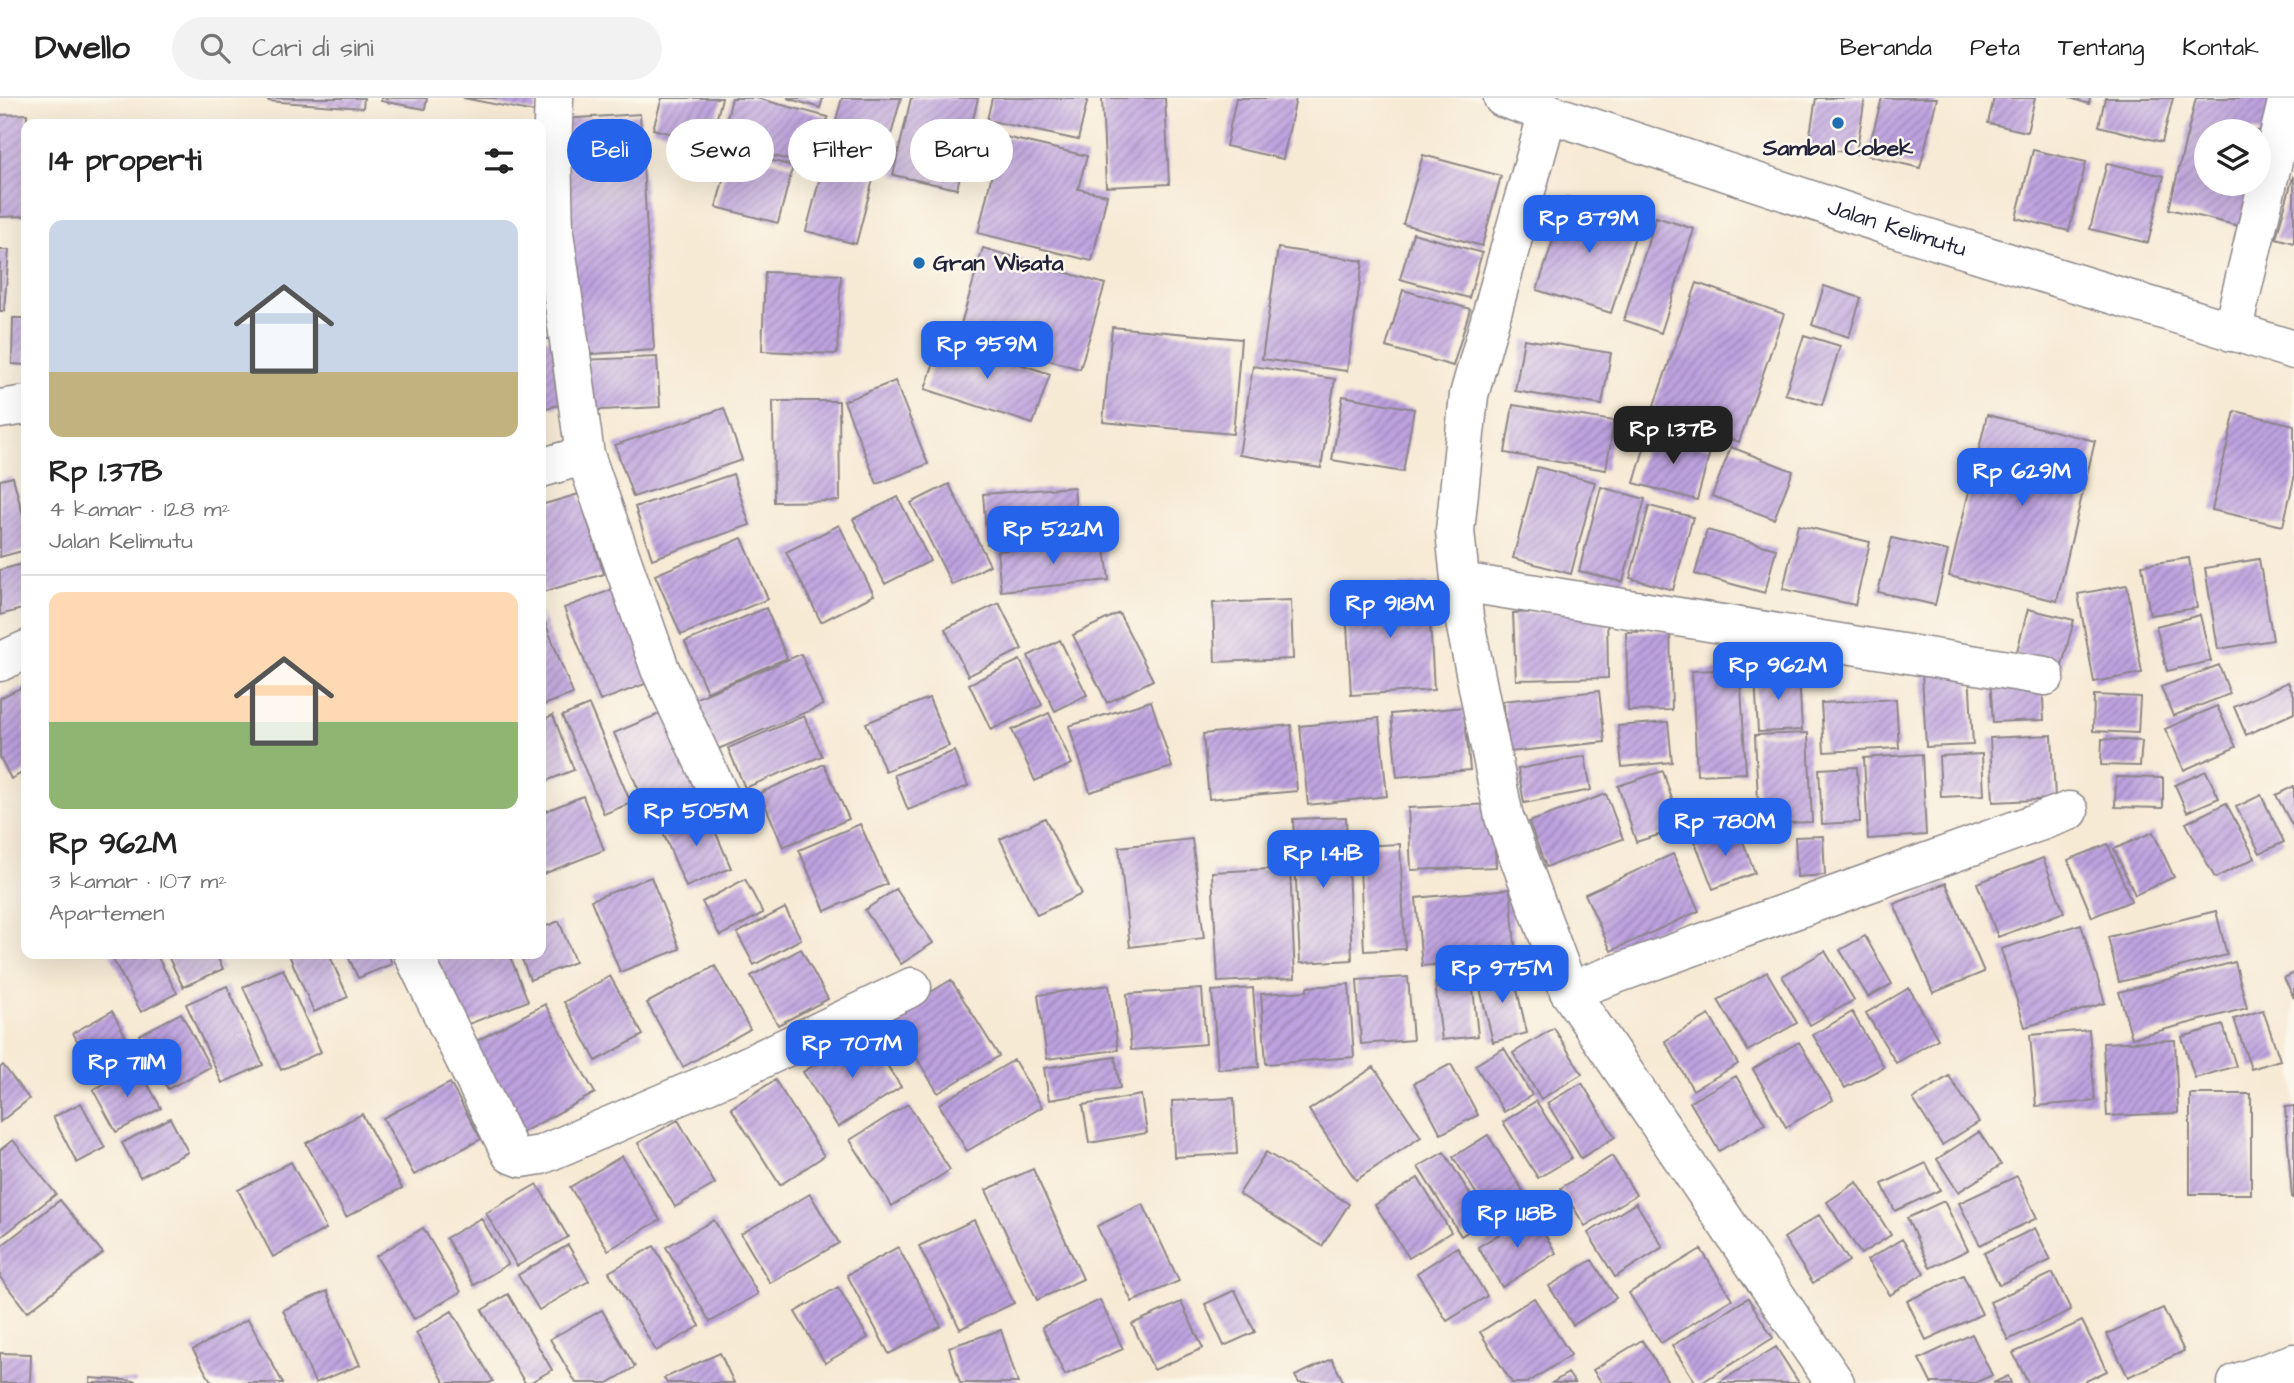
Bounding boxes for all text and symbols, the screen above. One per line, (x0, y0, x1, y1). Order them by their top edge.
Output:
search box (172, 17, 662, 80)
text: Dwello (35, 25, 130, 71)
icon: search (196, 29, 234, 67)
text: Cari di sini (252, 30, 374, 66)
text: Beranda (1840, 31, 1932, 65)
text: Peta (1970, 31, 2020, 65)
text: Tentang (2058, 31, 2144, 65)
text: Kontak (2182, 31, 2259, 65)
marker: Sambal Cobek (1830, 115, 1846, 131)
chip: Beli (567, 119, 652, 182)
chip: Sewa (666, 119, 774, 182)
chip: Filter (788, 119, 896, 182)
chip: Baru (910, 119, 1013, 182)
map controls (2194, 119, 2271, 196)
button: layers (2194, 119, 2271, 196)
place label: Sambal Cobek (1762, 132, 1914, 164)
text: 14 properti (49, 140, 202, 182)
icon: filters (480, 142, 518, 180)
street label: Jalan Kelimutu (1824, 191, 1971, 265)
pin: Rp 879M (1524, 195, 1654, 255)
text: Rp 879M (1539, 202, 1639, 234)
place label: Gran Wisata (933, 247, 1064, 279)
marker: Gran Wisata (911, 255, 927, 271)
icon: home (221, 266, 347, 392)
pin: Rp 959M (922, 322, 1052, 381)
text: Rp 959M (937, 328, 1037, 360)
pin: Rp 1.37B (1601, 406, 1745, 466)
text: Rp 1.37B (1630, 413, 1716, 445)
pin: Rp 629M (1957, 448, 2087, 508)
text: Rp 1.37B (49, 451, 162, 493)
text: Rp 629M (1973, 455, 2071, 487)
text: 4 kamar · 128 m² (49, 493, 230, 525)
pin: Rp 522M (988, 506, 1118, 566)
text: Rp 522M (1003, 513, 1103, 545)
text: Jalan Kelimutu (49, 525, 193, 557)
pin: Rp 918M (1325, 580, 1455, 640)
text: Rp 918M (1346, 587, 1434, 619)
icon: home (221, 638, 347, 764)
pin: Rp 962M (1713, 642, 1843, 702)
text: Rp 962M (1729, 649, 1827, 681)
pin: Rp 505M (631, 788, 761, 848)
text: Rp 505M (644, 795, 748, 827)
pin: Rp 780M (1660, 798, 1790, 858)
text: Rp 780M (1674, 805, 1776, 837)
text: Rp 962M (49, 823, 177, 865)
pin: Rp 1.41B (1251, 830, 1395, 890)
text: Rp 1.41B (1283, 837, 1363, 869)
text: 3 kamar · 107 m² (49, 865, 227, 897)
text: Apartemen (49, 897, 165, 929)
pin: Rp 975M (1437, 946, 1567, 1005)
text: Rp 975M (1452, 952, 1552, 984)
pin: Rp 707M (787, 1020, 917, 1080)
text: Rp 707M (802, 1027, 902, 1059)
pin: Rp 711M (62, 1040, 192, 1099)
text: Rp 711M (88, 1046, 166, 1078)
pin: Rp 1.18B (1445, 1190, 1589, 1250)
text: Rp 1.18B (1478, 1197, 1556, 1229)

